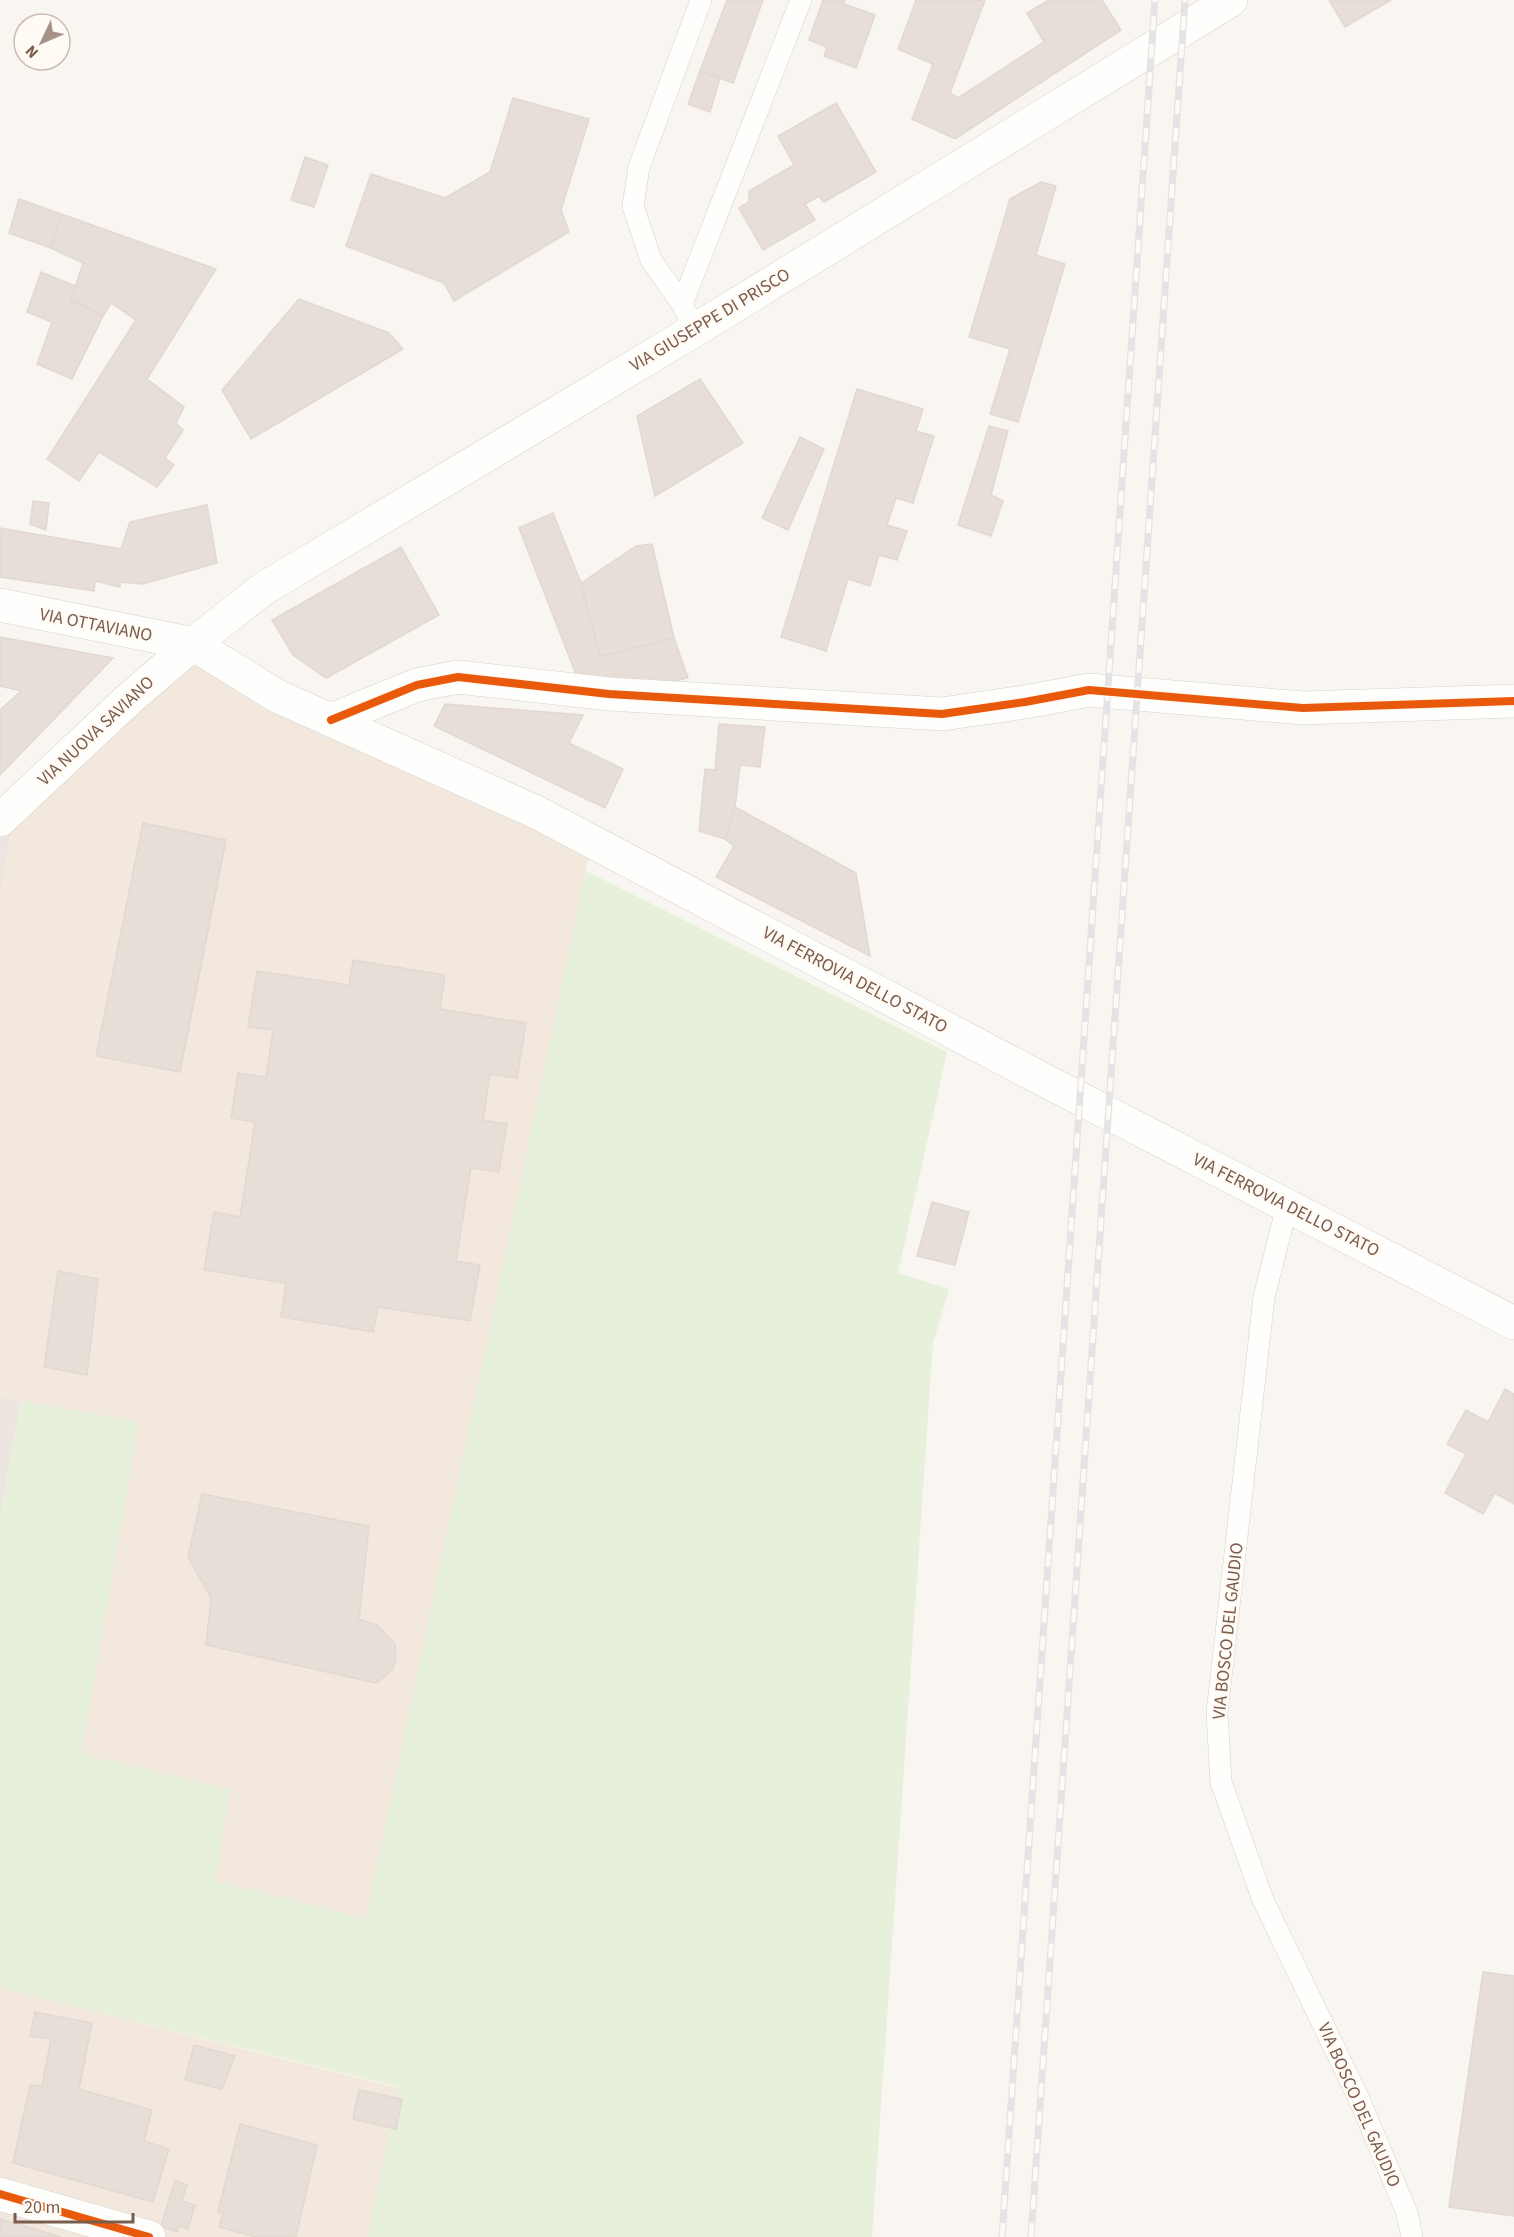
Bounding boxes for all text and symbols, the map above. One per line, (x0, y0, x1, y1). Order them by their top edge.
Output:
north arrow (12, 12, 72, 72)
text: N (20, 40, 44, 63)
street label: VIA GIUSEPPE DI PRISCO (625, 262, 795, 378)
street label: VIA OTTAVIANO (37, 602, 155, 648)
street label: VIA NUOVA SAVIANO (32, 670, 160, 792)
street label: VIA FERROVIA DELLO STATO (758, 920, 952, 1040)
street label: VIA FERROVIA DELLO STATO (1188, 1147, 1384, 1263)
street label: VIA BOSCO DEL GAUDIO (1206, 1541, 1250, 1721)
street label: VIA BOSCO DEL GAUDIO (1311, 2019, 1407, 2191)
scale bar (15, 2186, 134, 2224)
text: 20 m (24, 2195, 60, 2220)

